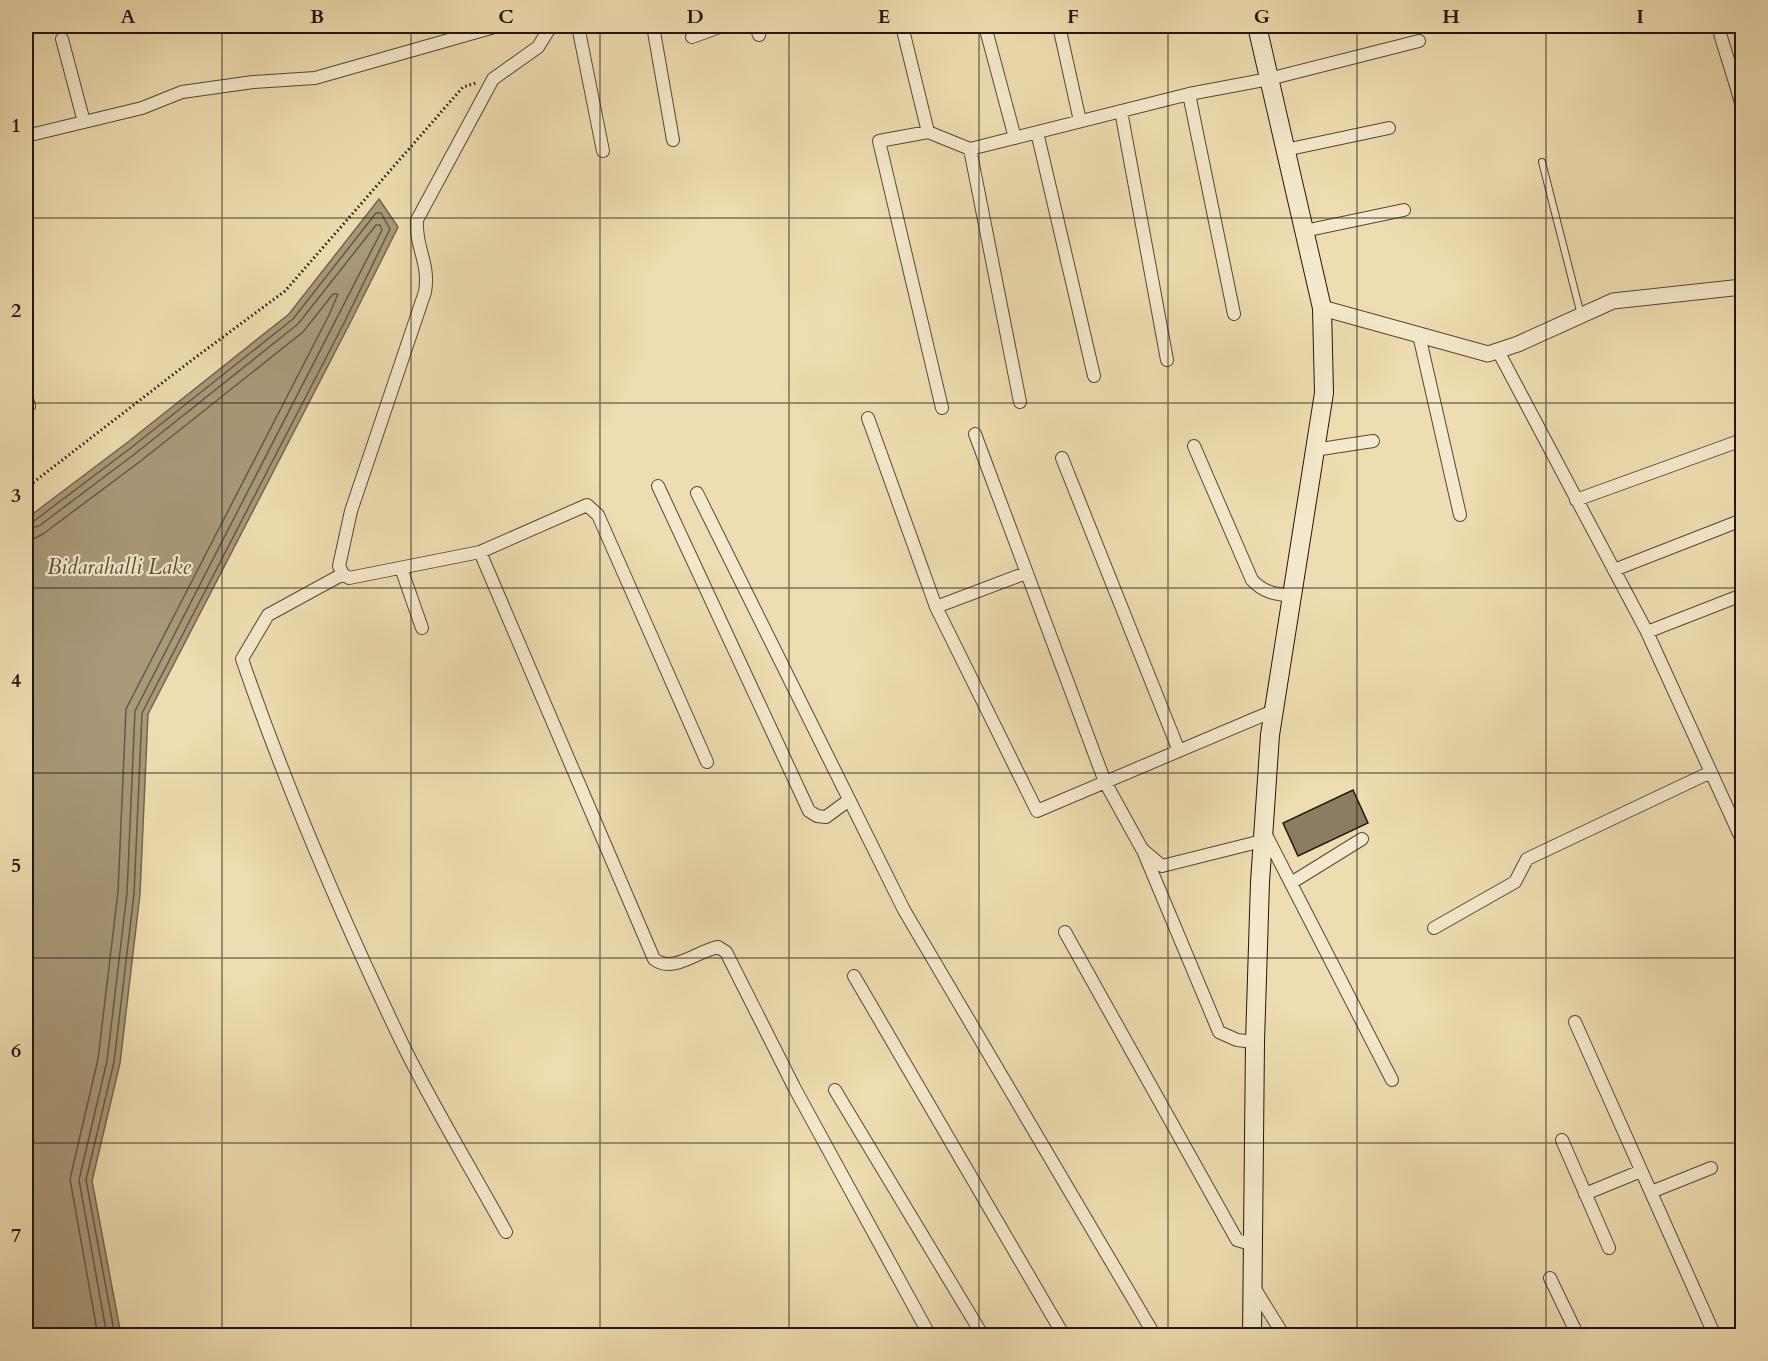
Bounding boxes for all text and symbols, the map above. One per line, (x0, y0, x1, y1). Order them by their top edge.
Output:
text: A (120, 3, 136, 30)
text: B (310, 3, 324, 30)
text: C (498, 3, 514, 30)
text: D (686, 3, 704, 30)
text: E (878, 3, 890, 30)
text: F (1067, 3, 1079, 30)
text: G (1254, 3, 1270, 30)
text: H (1442, 3, 1460, 30)
text: I (1636, 3, 1644, 30)
text: 1 (11, 112, 21, 139)
text: 2 (11, 297, 21, 324)
text: 3 (11, 482, 21, 509)
water label: Bidarahalli Lake (47, 552, 192, 582)
text: 4 (11, 667, 21, 694)
text: 5 (11, 852, 21, 879)
text: 6 (11, 1037, 21, 1064)
text: 7 (11, 1222, 21, 1249)

